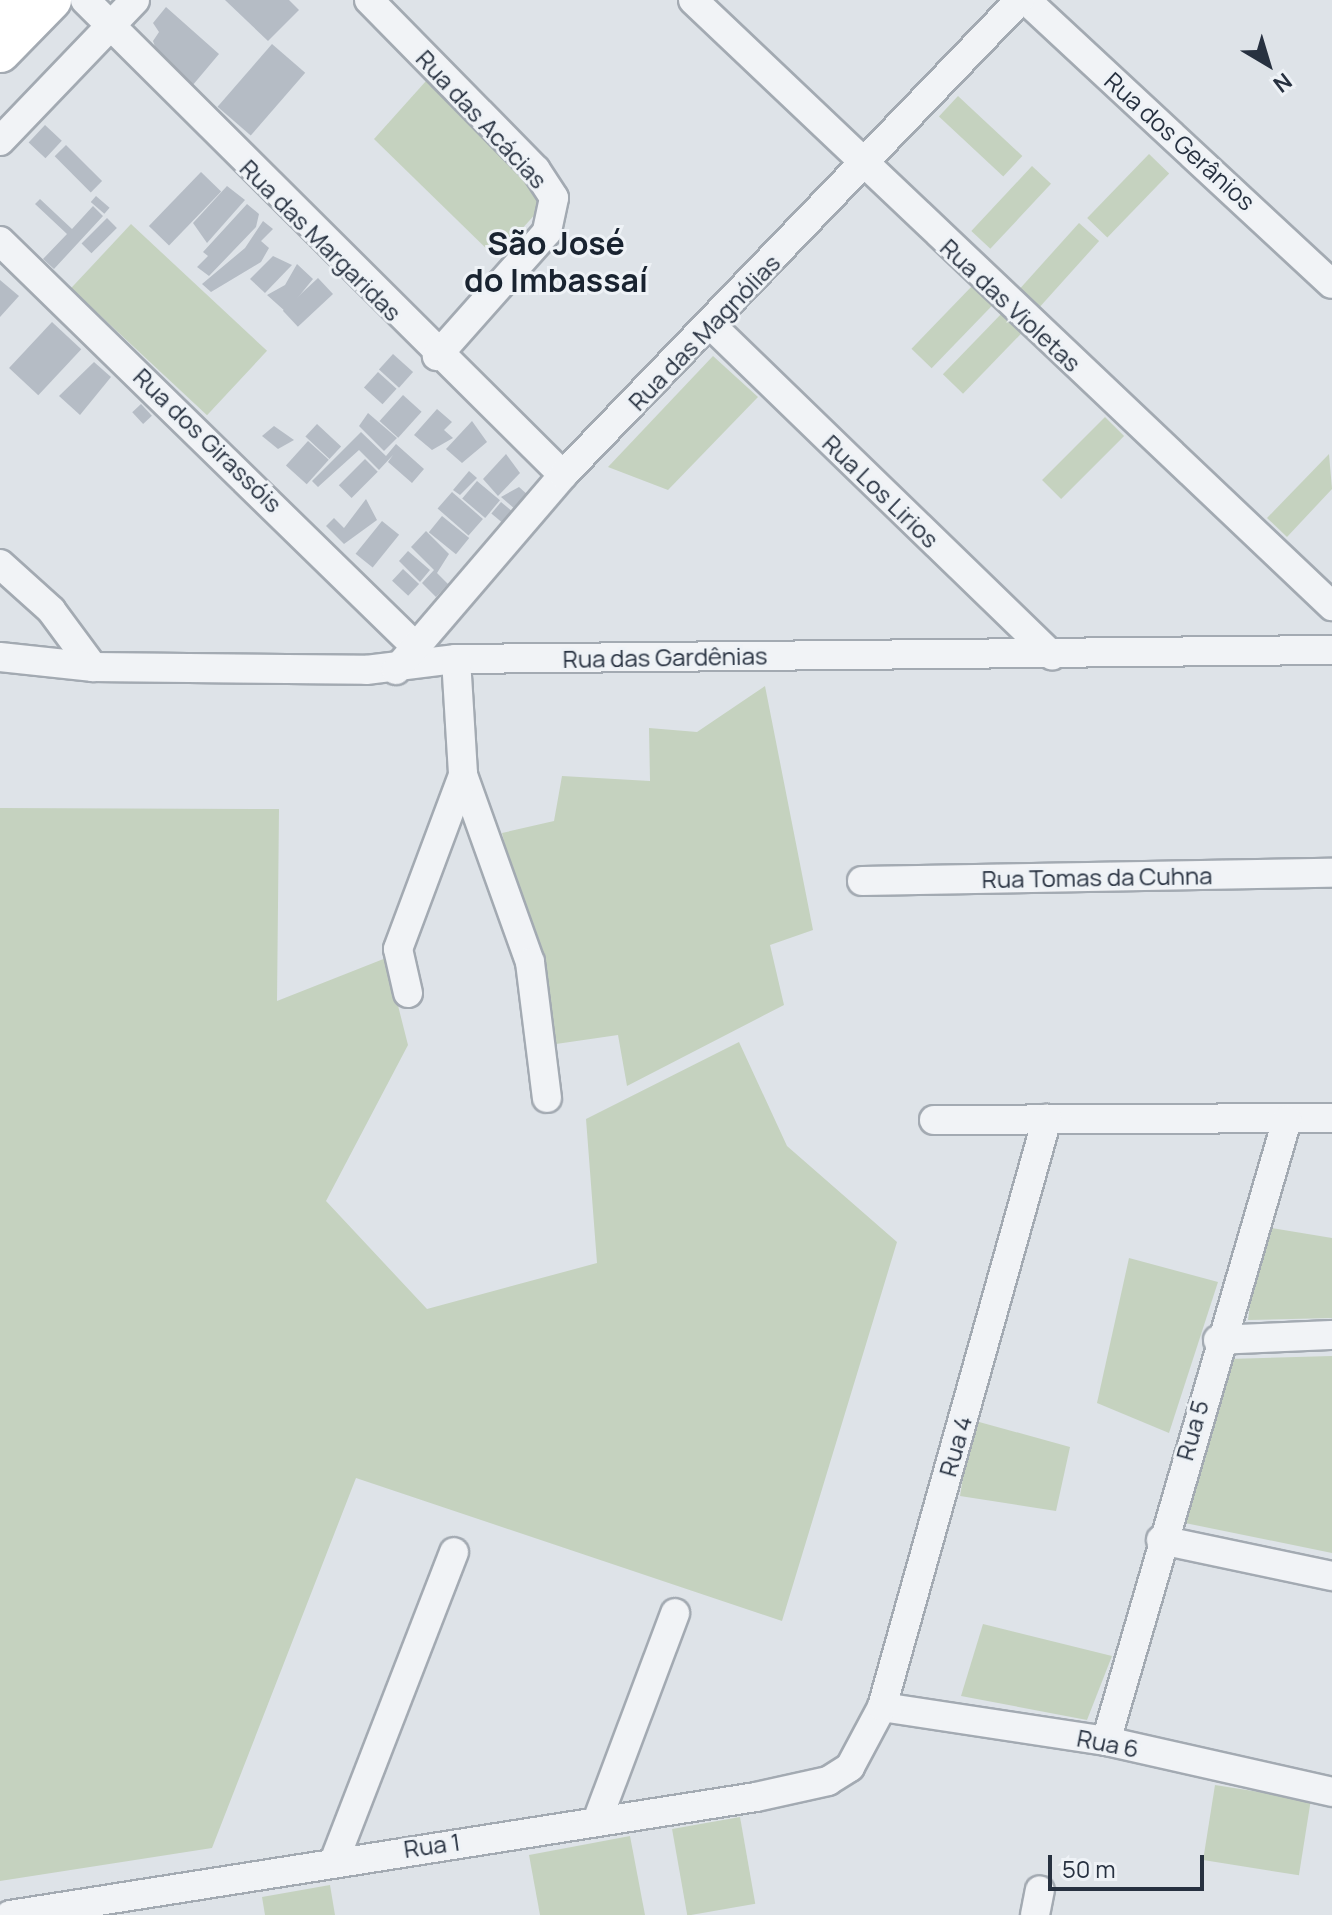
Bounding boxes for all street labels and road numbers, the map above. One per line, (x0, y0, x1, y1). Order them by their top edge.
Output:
street label: Rua das Acácias (411, 44, 553, 194)
street label: Rua dos Gerânios (1099, 66, 1261, 216)
street label: Rua das Margaridas (234, 153, 408, 327)
street label: Rua das Violetas (935, 233, 1087, 377)
street label: Rua das Magnólias (622, 248, 786, 416)
street label: Rua dos Girassóis (128, 362, 288, 518)
street label: Rua Los Lirios (817, 429, 945, 553)
street label: Rua das Gardênias (562, 641, 768, 673)
street label: Rua Tomas da Cuhna (981, 861, 1213, 893)
street label: Rua 5 (1170, 1397, 1214, 1463)
street label: Rua 4 (933, 1412, 977, 1480)
street label: Rua 6 (1075, 1723, 1141, 1763)
street label: Rua 1 (402, 1827, 462, 1863)

